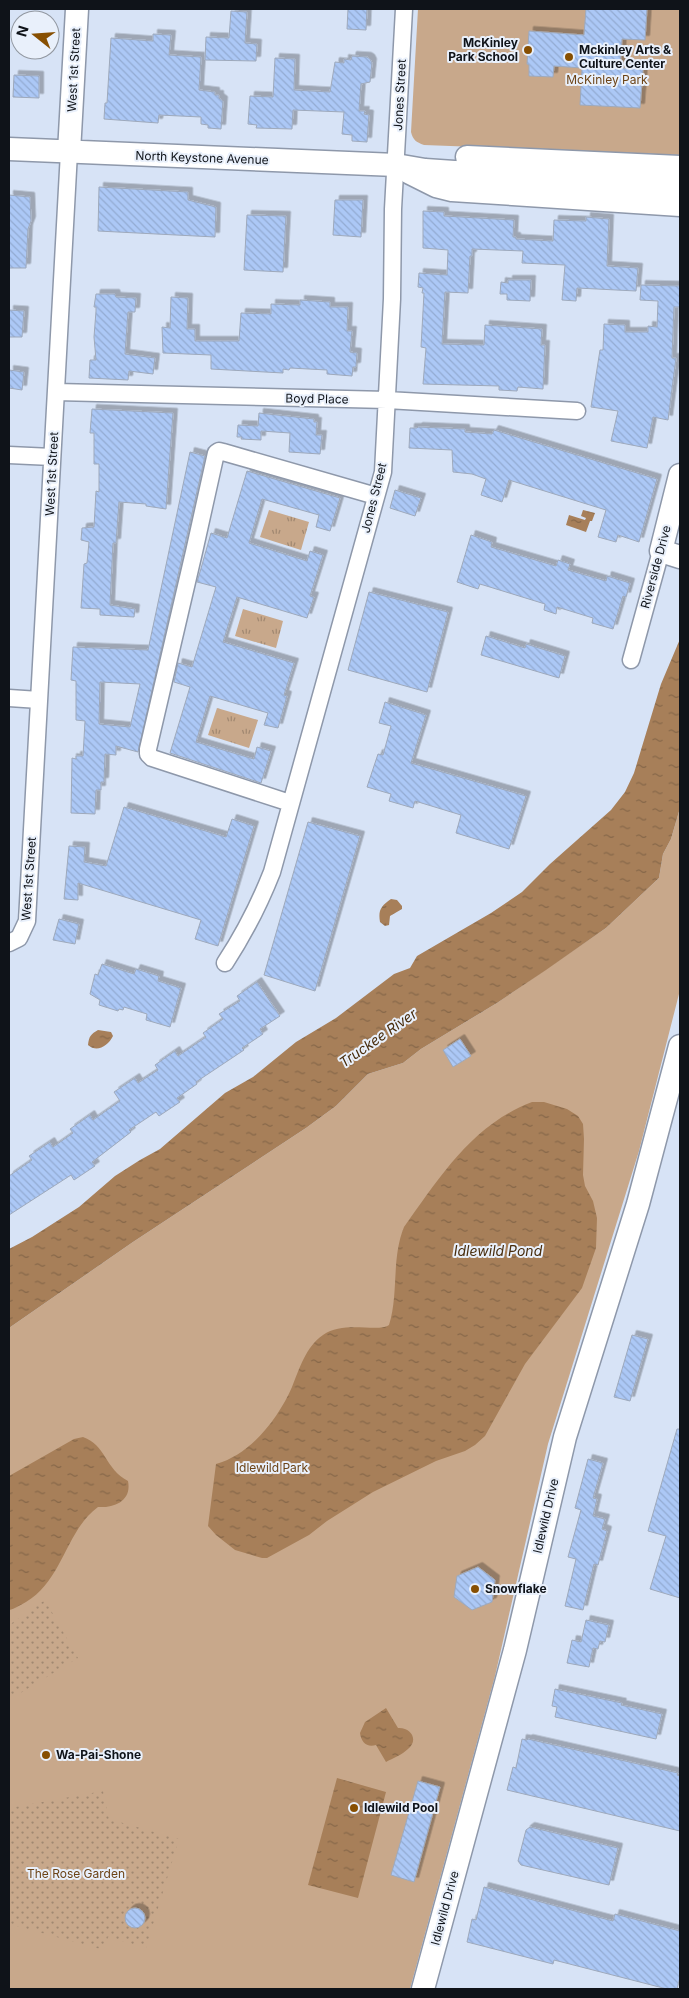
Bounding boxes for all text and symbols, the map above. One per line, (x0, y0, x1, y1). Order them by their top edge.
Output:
north arrow (10, 10, 60, 60)
text: N (12, 23, 32, 39)
street label: West 1st Street (64, 27, 83, 112)
place label: McKinley Park School (448, 35, 519, 64)
place label: Mckinley Arts & Culture Center (579, 42, 671, 71)
marker: McKinley Park School (522, 44, 534, 56)
marker: Mckinley Arts & Culture Center (563, 51, 575, 63)
street label: Jones Street (390, 59, 409, 131)
park label: McKinley Park (566, 72, 648, 87)
street label: North Keystone Avenue (135, 148, 269, 167)
street label: Boyd Place (285, 390, 349, 407)
street label: West 1st Street (42, 431, 61, 516)
street label: Jones Street (358, 461, 389, 534)
street label: Riverside Drive (637, 524, 674, 610)
street label: West 1st Street (18, 836, 39, 922)
water label: Truckee River (336, 1004, 420, 1071)
water label: Idlewild Pond (454, 1242, 543, 1259)
park label: Idlewild Park (236, 1460, 309, 1475)
street label: Idlewild Drive (530, 1477, 561, 1555)
place label: Snowflake (485, 1581, 547, 1596)
marker: Snowflake (469, 1583, 481, 1595)
place label: Wa-Pai-Shone (56, 1747, 141, 1762)
marker: Wa-Pai-Shone (40, 1749, 52, 1761)
place label: Idlewild Pool (364, 1800, 438, 1815)
marker: Idlewild Pool (348, 1802, 360, 1814)
park label: The Rose Garden (27, 1866, 125, 1881)
street label: Idlewild Drive (427, 1869, 462, 1947)

